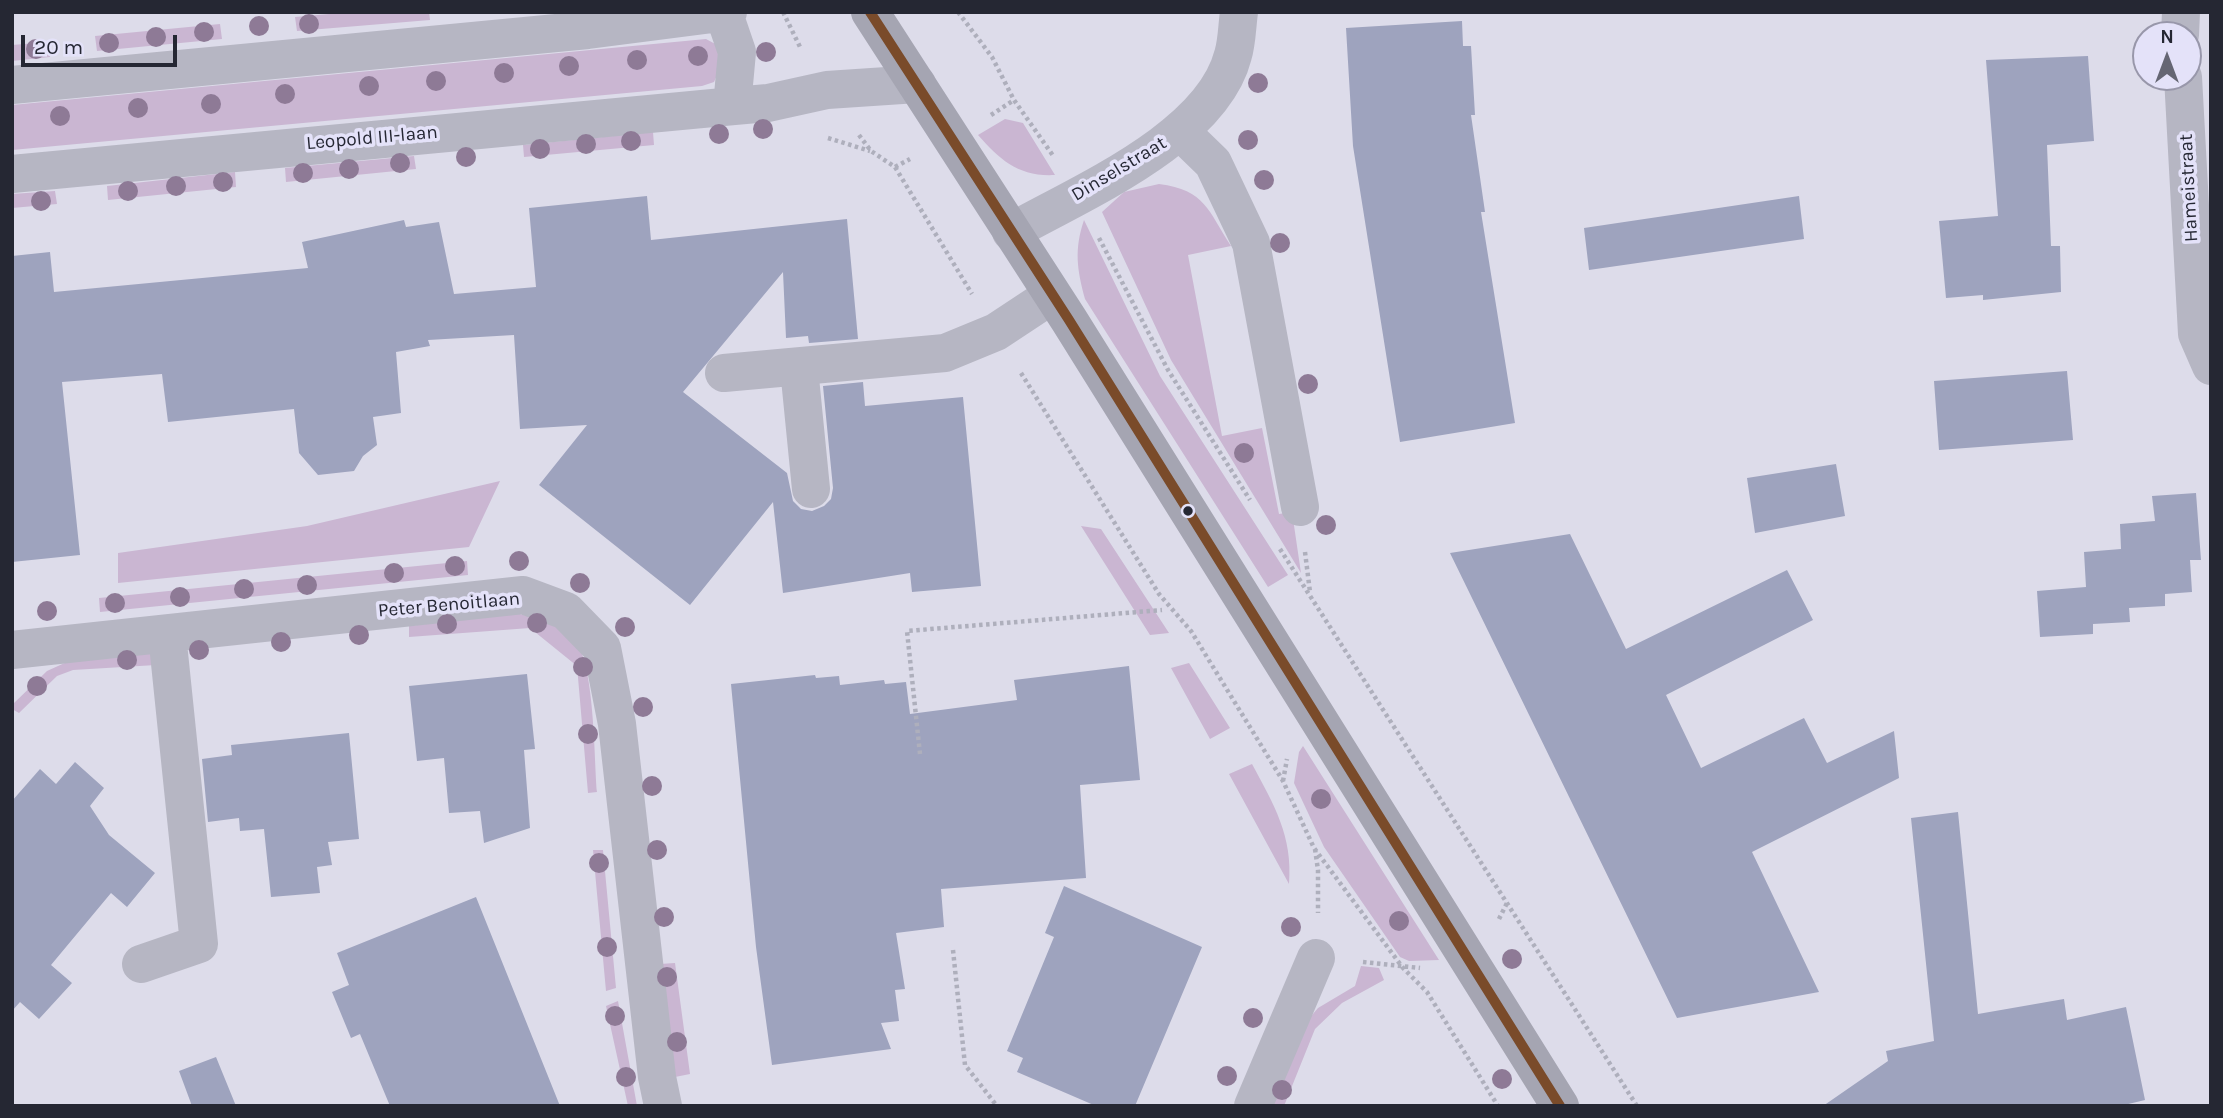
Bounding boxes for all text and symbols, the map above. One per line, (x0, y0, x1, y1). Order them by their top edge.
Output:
scale bar (24, 21, 180, 65)
north arrow (2132, 21, 2202, 91)
text: N (2160, 26, 2174, 48)
text: 20 m (34, 35, 83, 59)
street label: Leopold III-laan (305, 121, 439, 155)
street label: Dinselstraat (1067, 132, 1171, 206)
street label: Hameistraat (2175, 133, 2203, 243)
unlabelled marker (1181, 504, 1195, 518)
street label: Peter Benoitlaan (377, 587, 521, 623)

